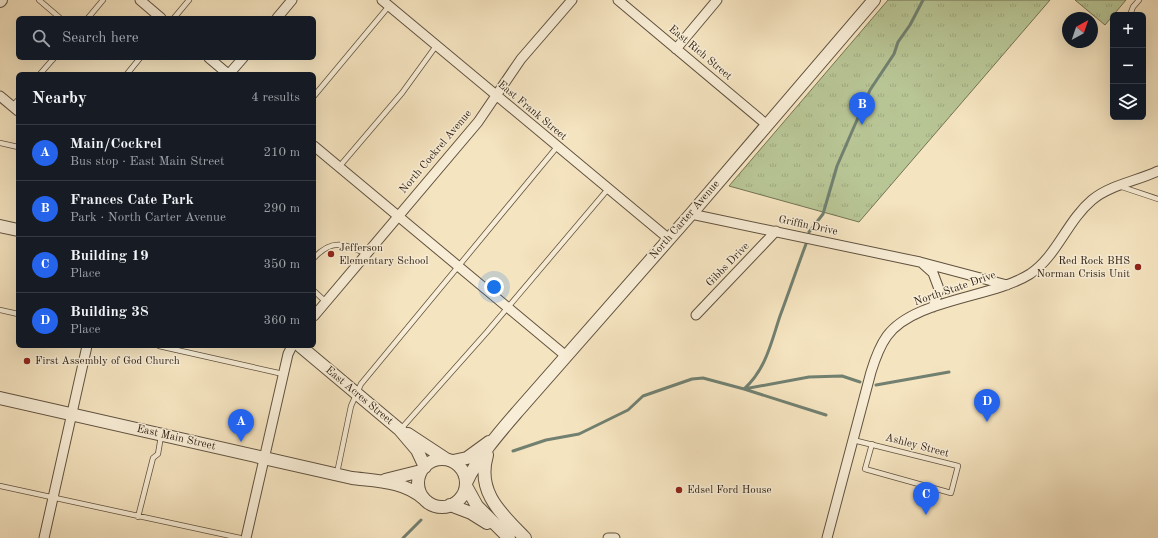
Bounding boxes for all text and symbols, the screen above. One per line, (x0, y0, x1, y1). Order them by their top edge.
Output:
north arrow (1062, 12, 1098, 48)
map controls (1110, 12, 1146, 120)
button: + (1110, 12, 1146, 48)
search box (16, 16, 316, 60)
street label: East Rich Street (666, 24, 734, 83)
icon: search (30, 27, 52, 49)
text: Search here (62, 31, 139, 46)
button: − (1110, 48, 1146, 84)
street label: East Frank Street (496, 79, 569, 143)
button: layers (1110, 84, 1146, 120)
text: Nearby (32, 90, 87, 107)
text: 4 results (251, 91, 300, 104)
pin: B (849, 92, 875, 125)
street label: North Cockrel Avenue (398, 108, 474, 196)
text: Main/Cockrel (70, 137, 162, 152)
text: A (40, 146, 50, 159)
text: 210 m (263, 146, 300, 159)
text: Bus stop · East Main Street (70, 155, 225, 168)
street label: North Carter Avenue (648, 179, 722, 261)
text: Frances Cate Park (70, 193, 194, 208)
text: B (40, 202, 50, 215)
text: 290 m (263, 202, 300, 215)
text: Park · North Carter Avenue (70, 211, 226, 224)
street label: Griffin Drive (777, 214, 839, 238)
street label: Gibbs Drive (704, 241, 752, 289)
place label: Jefferson Elementary School (339, 243, 429, 267)
text: Building 19 (70, 249, 149, 264)
marker: Jefferson Elementary School (326, 249, 336, 259)
place label: Red Rock BHS Norman Crisis Unit (1037, 256, 1130, 280)
text: C (41, 258, 49, 271)
text: 350 m (263, 258, 300, 271)
marker: Red Rock BHS Norman Crisis Unit (1133, 262, 1143, 272)
text: Place (70, 267, 100, 280)
street label: North State Drive (913, 270, 997, 308)
your location (484, 277, 504, 297)
text: Building 38 (70, 305, 149, 320)
text: D (40, 314, 50, 327)
text: 360 m (263, 314, 300, 327)
text: Place (70, 323, 100, 336)
marker: First Assembly of God Church (22, 356, 32, 366)
place label: First Assembly of God Church (35, 356, 180, 367)
street label: East Acres Street (323, 365, 395, 427)
pin: D (974, 389, 1000, 422)
pin: A (228, 409, 254, 442)
street label: East Main Street (136, 424, 217, 452)
street label: Ashley Street (884, 432, 950, 460)
pin: C (913, 482, 939, 515)
marker: Edsel Ford House (674, 485, 684, 495)
place label: Edsel Ford House (687, 485, 771, 496)

